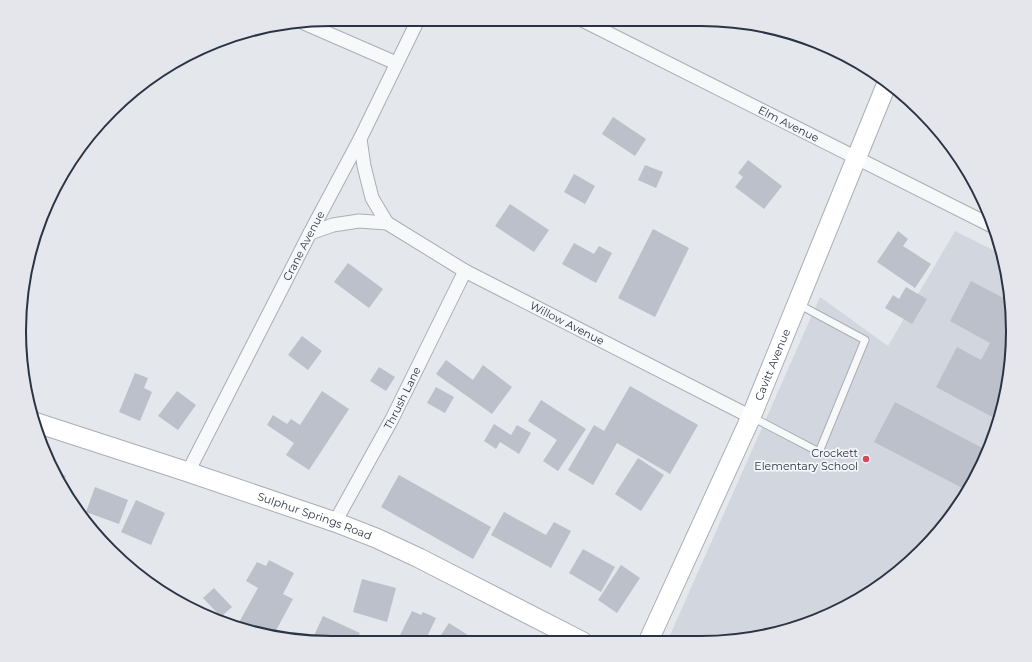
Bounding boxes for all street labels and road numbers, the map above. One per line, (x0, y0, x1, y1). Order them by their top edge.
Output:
street label: Elm Avenue (756, 103, 822, 145)
street label: Crane Avenue (280, 208, 328, 283)
street label: Willow Avenue (528, 298, 607, 348)
street label: Cavitt Avenue (751, 326, 793, 403)
street label: Thrush Lane (381, 364, 424, 432)
street label: Sulphur Springs Road (256, 489, 374, 543)

